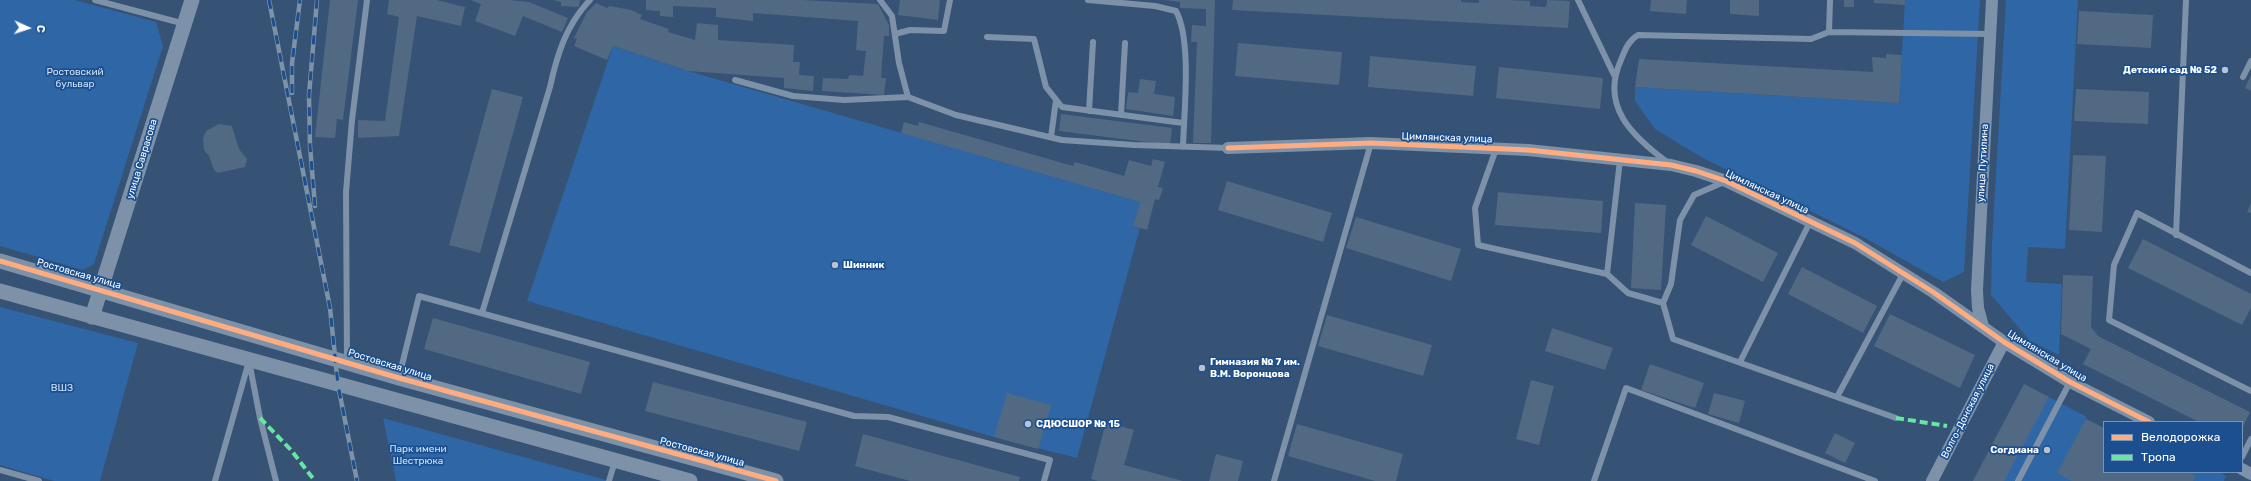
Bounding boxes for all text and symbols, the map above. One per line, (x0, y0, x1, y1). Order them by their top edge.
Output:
north arrow (8, 8, 48, 48)
text: С (34, 24, 47, 33)
place label: Детский сад № 52 (2123, 64, 2217, 76)
marker: Детский сад № 52 (2220, 65, 2230, 75)
park label: Ростовский бульвар (46, 66, 104, 90)
street label: улица Саврасова (124, 118, 160, 200)
street label: улица Путилина (1975, 123, 1991, 203)
street label: Цимлянская улица (1401, 130, 1493, 146)
street label: Цимлянская улица (1723, 167, 1811, 217)
street label: Ростовская улица (35, 256, 123, 292)
place label: Шинник (843, 259, 884, 271)
marker: Шинник (830, 260, 840, 270)
street label: Цимлянская улица (2005, 328, 2089, 384)
street label: Ростовская улица (347, 347, 433, 383)
place label: Гимназия № 7 им. В.М. Воронцова (1210, 356, 1300, 380)
street label: Волго-Донская улица (1939, 362, 1997, 460)
marker: Гимназия № 7 им. В.М. Воронцова (1197, 363, 1207, 373)
park label: ВШЗ (51, 382, 73, 394)
place label: СДЮСШОР № 15 (1036, 418, 1120, 430)
marker: СДЮСШОР № 15 (1023, 419, 1033, 429)
legend (2103, 421, 2243, 473)
text: Велодорожка (2141, 430, 2220, 444)
street label: Ростовская улица (658, 435, 746, 469)
park label: Парк имени Шестрюка (389, 443, 447, 466)
place label: Согдиана (1990, 444, 2039, 456)
marker: Согдиана (2042, 445, 2052, 455)
text: Тропа (2141, 450, 2176, 464)

